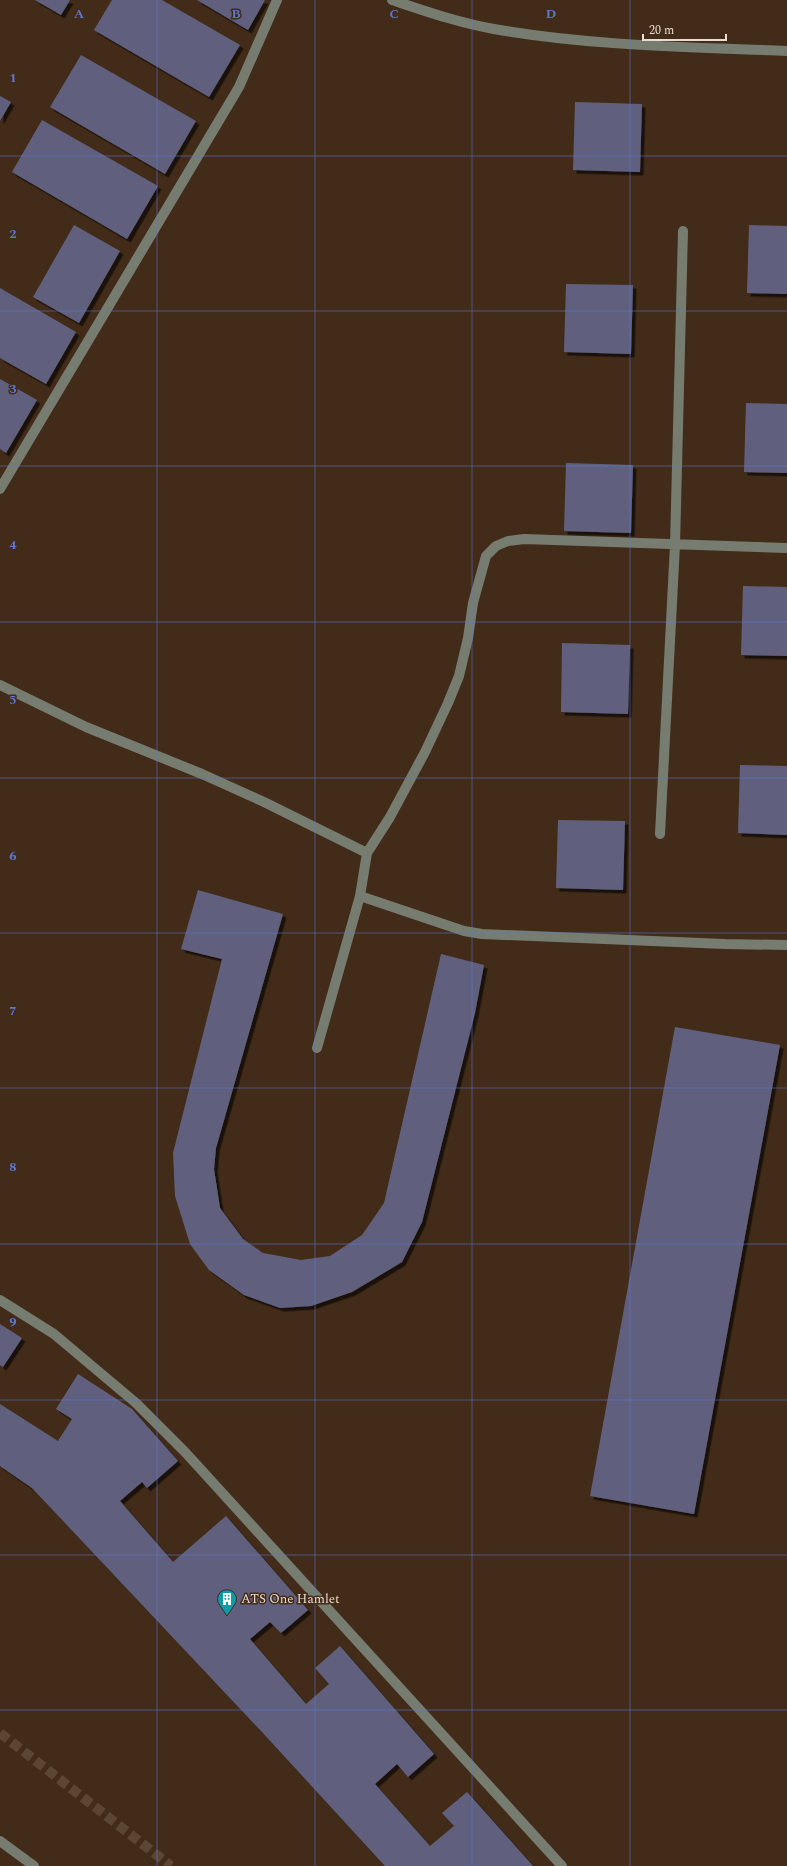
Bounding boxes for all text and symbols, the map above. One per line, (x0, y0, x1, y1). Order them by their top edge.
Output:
text: A (74, 4, 84, 24)
text: B (231, 4, 241, 24)
text: C (389, 4, 399, 24)
text: D (546, 4, 556, 24)
scale bar (643, 16, 726, 42)
text: 20 m (649, 21, 674, 40)
text: 1 (9, 68, 17, 88)
text: 2 (9, 224, 17, 244)
text: 3 (9, 379, 17, 399)
text: 4 (9, 535, 17, 555)
text: 5 (9, 690, 17, 710)
text: 6 (9, 846, 17, 866)
text: 7 (9, 1001, 17, 1021)
text: 8 (9, 1157, 17, 1177)
text: 9 (9, 1312, 17, 1332)
building icon: ATS One Hamlet (216, 1588, 238, 1616)
place label: ATS One Hamlet (241, 1589, 340, 1609)

